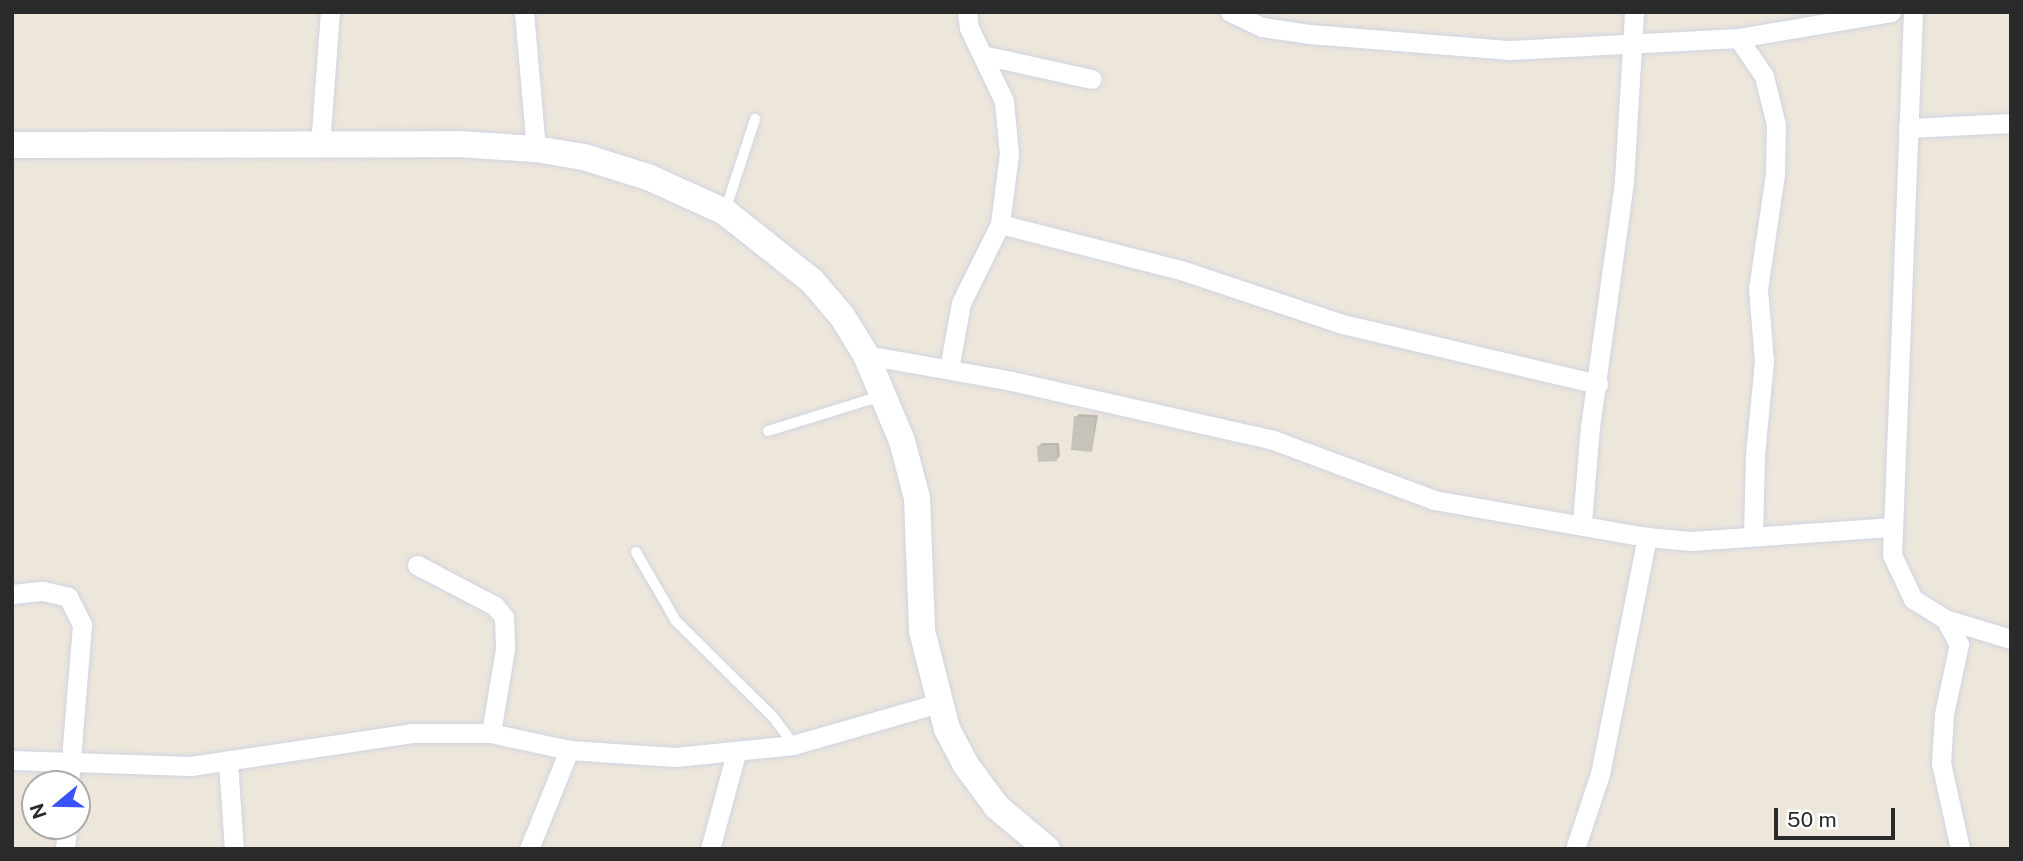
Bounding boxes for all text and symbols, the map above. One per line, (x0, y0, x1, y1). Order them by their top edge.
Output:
north arrow (21, 770, 91, 840)
scale bar (1778, 794, 1899, 838)
text: N (25, 801, 51, 822)
text: 50 m (1787, 807, 1837, 832)

